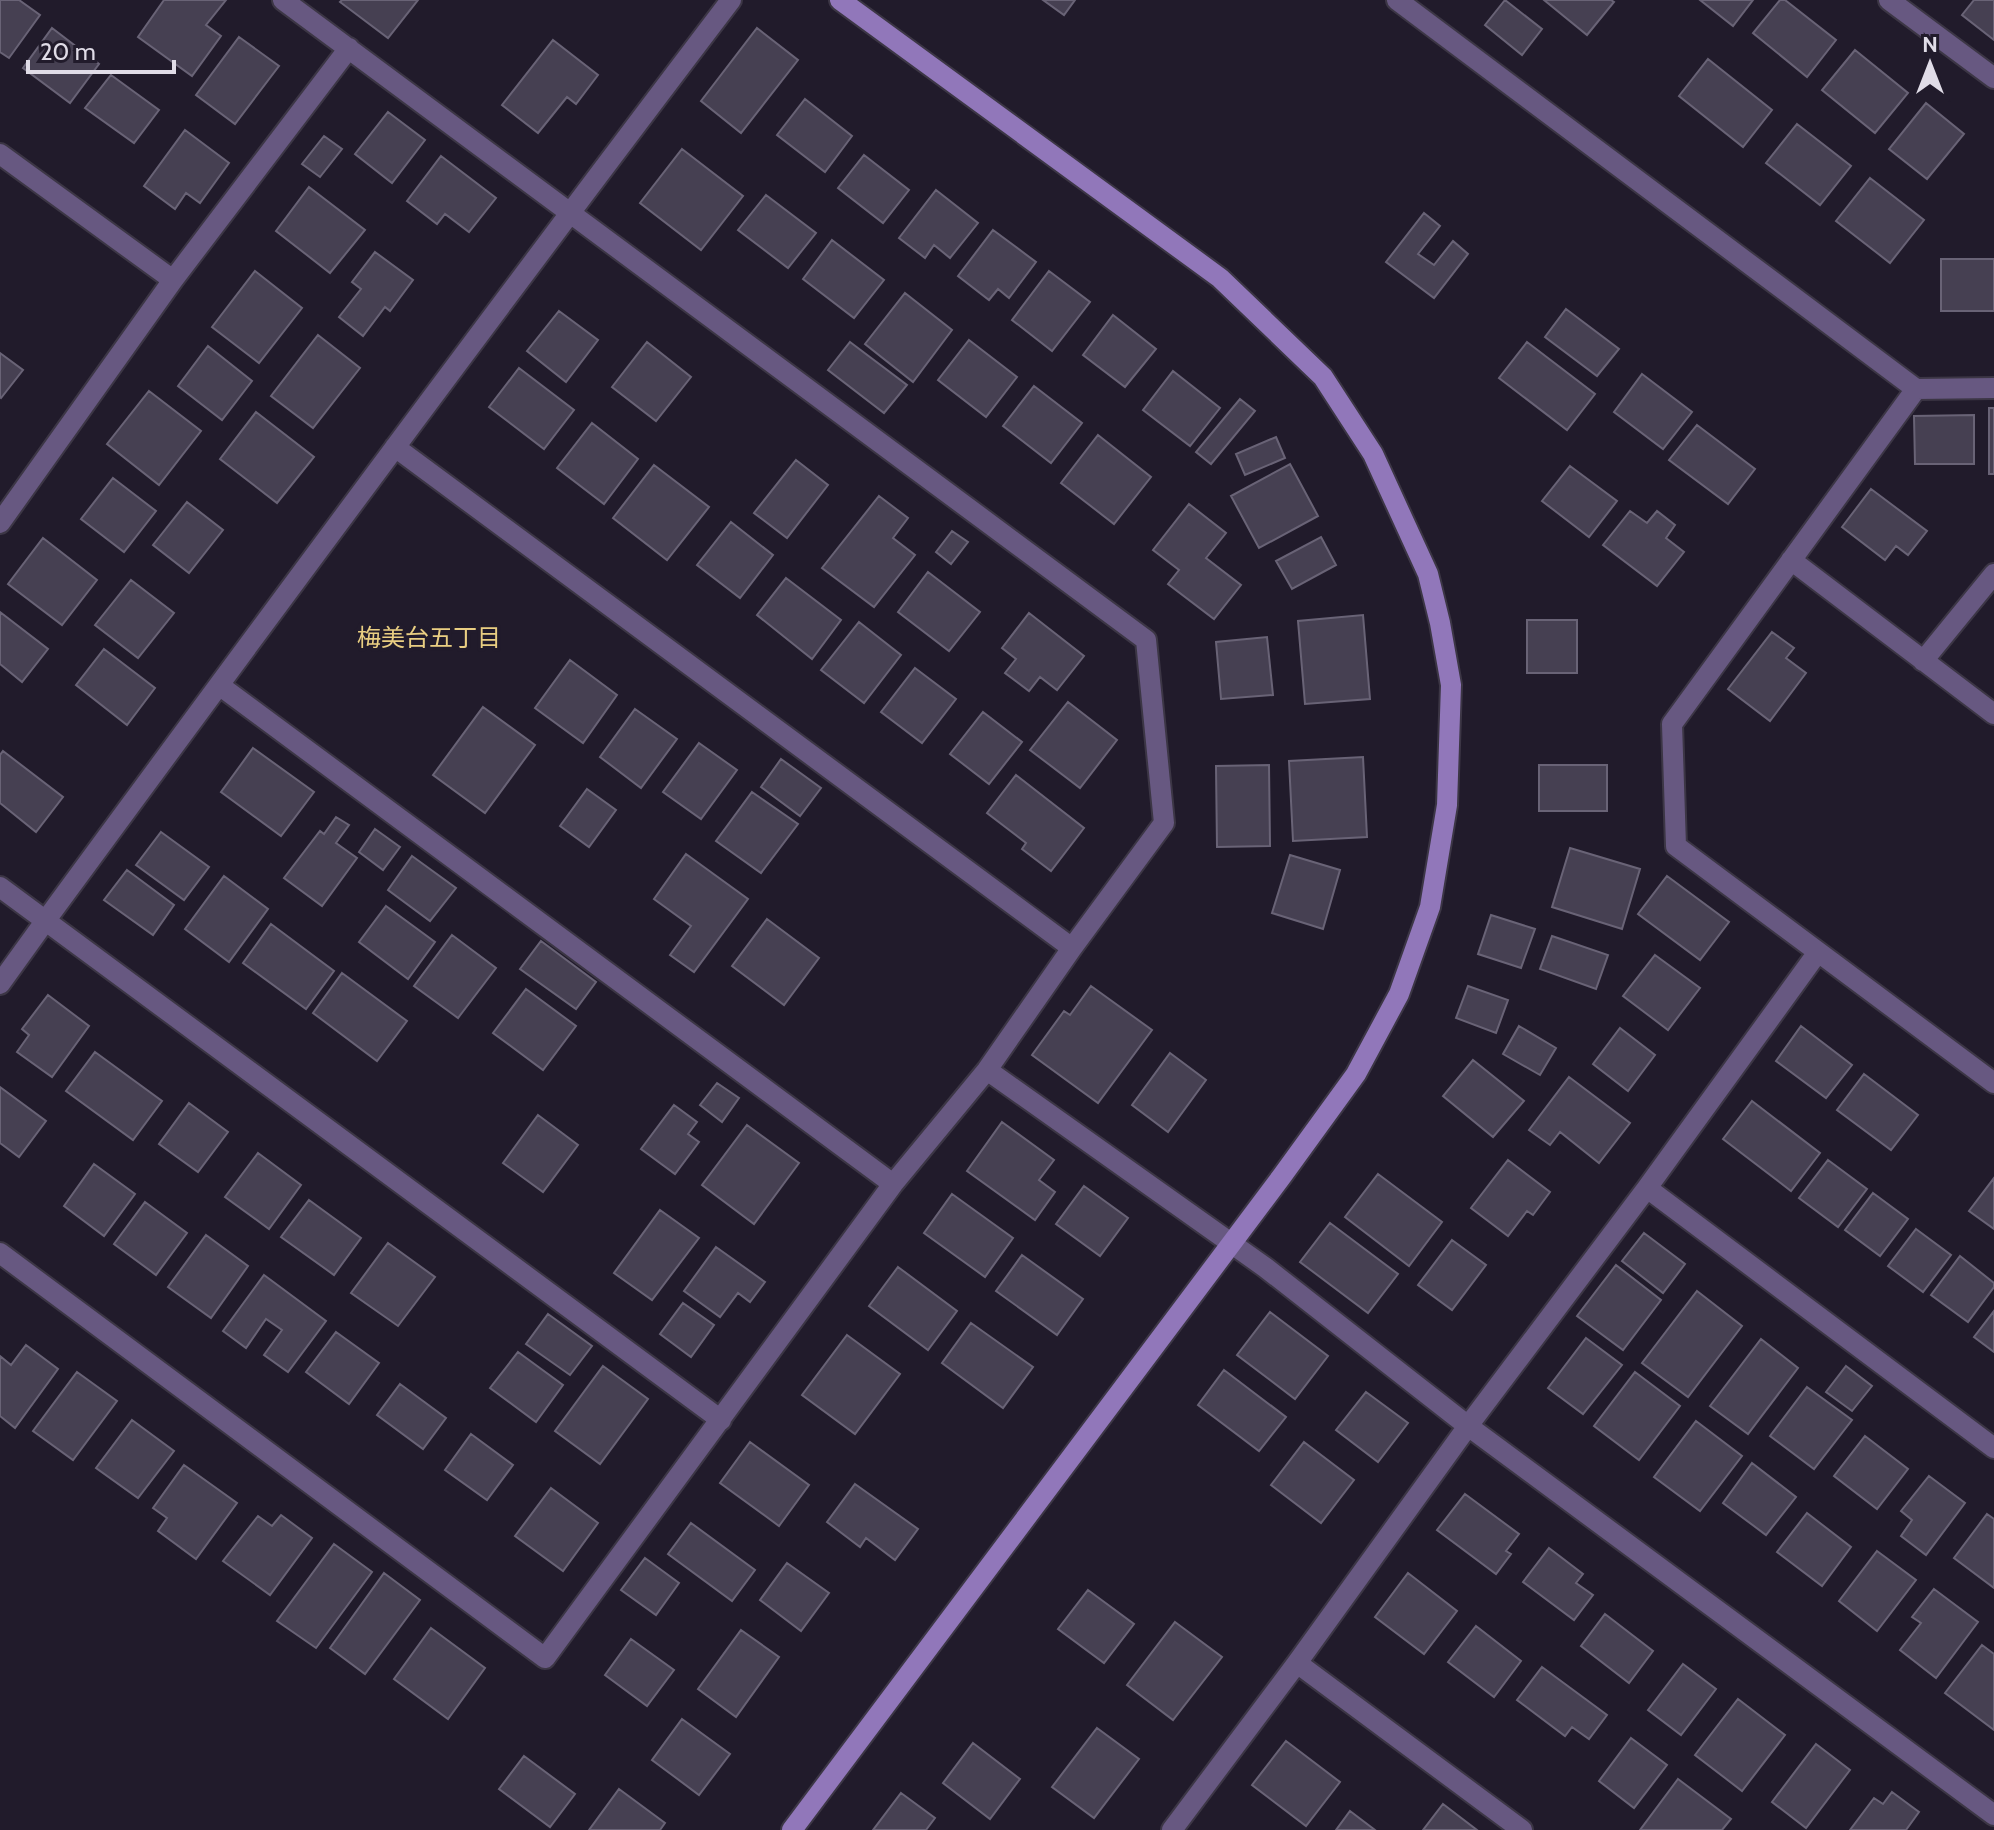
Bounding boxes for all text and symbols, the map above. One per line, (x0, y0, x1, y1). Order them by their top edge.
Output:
scale bar (28, 24, 174, 74)
north arrow (1890, 24, 1970, 104)
text: N (1922, 31, 1938, 58)
text: 20 m (40, 37, 96, 66)
district label: 梅美台五丁目 (357, 623, 501, 652)

